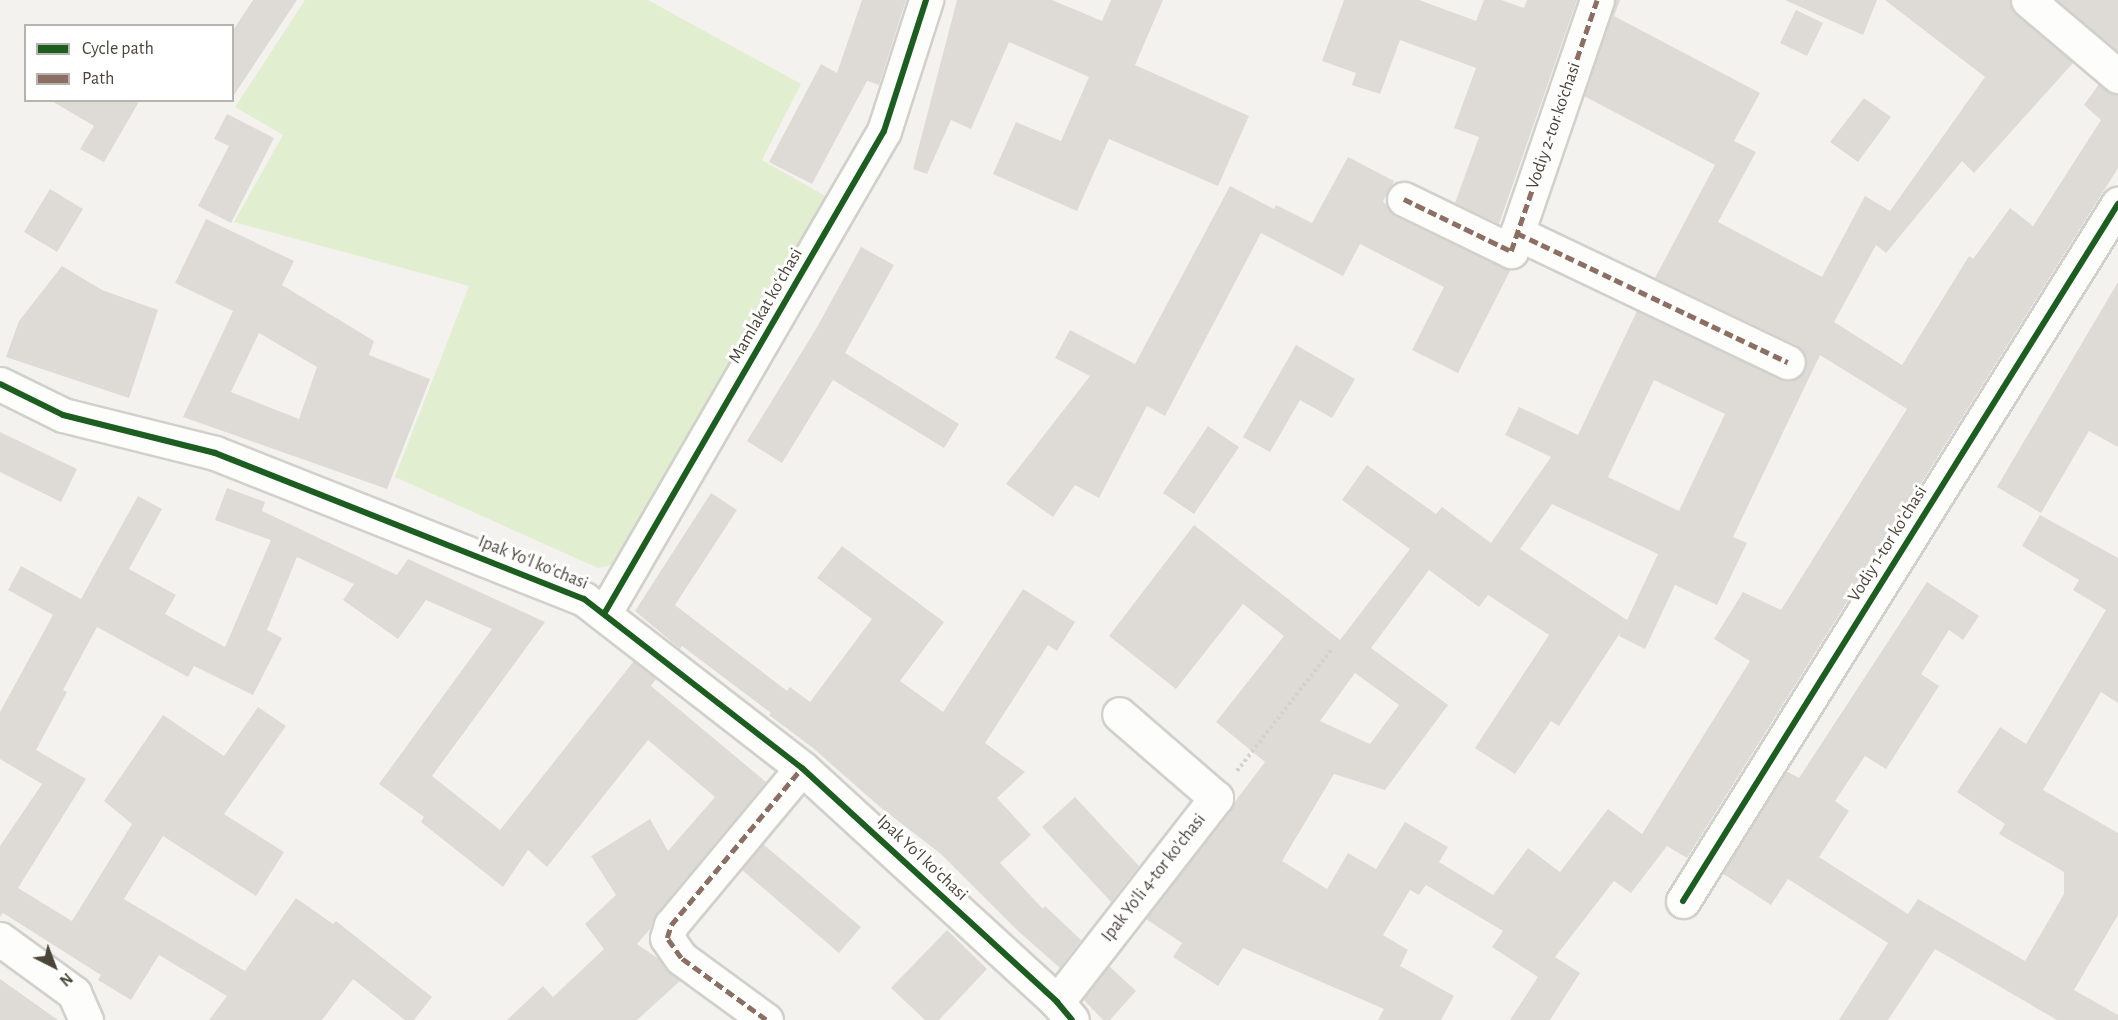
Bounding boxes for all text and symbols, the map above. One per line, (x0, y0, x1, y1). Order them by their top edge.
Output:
legend (24, 24, 234, 102)
text: Cycle path (82, 40, 154, 58)
street label: Vodiy 2-tor ko‘chasi (1522, 60, 1586, 192)
text: Path (82, 70, 114, 88)
street label: Mamlakat koʻchasi (724, 244, 808, 368)
street label: Vodiy 1-tor koʼchasi (1844, 482, 1932, 606)
street label: Ipak Yoʻl koʻchasi (475, 531, 591, 595)
street label: Ipak Yoʻl koʻchasi (872, 810, 972, 906)
street label: Ipak Yo'li 4-tor koʼchasi (1097, 810, 1211, 946)
north arrow (24, 936, 84, 996)
text: N (57, 970, 76, 989)

